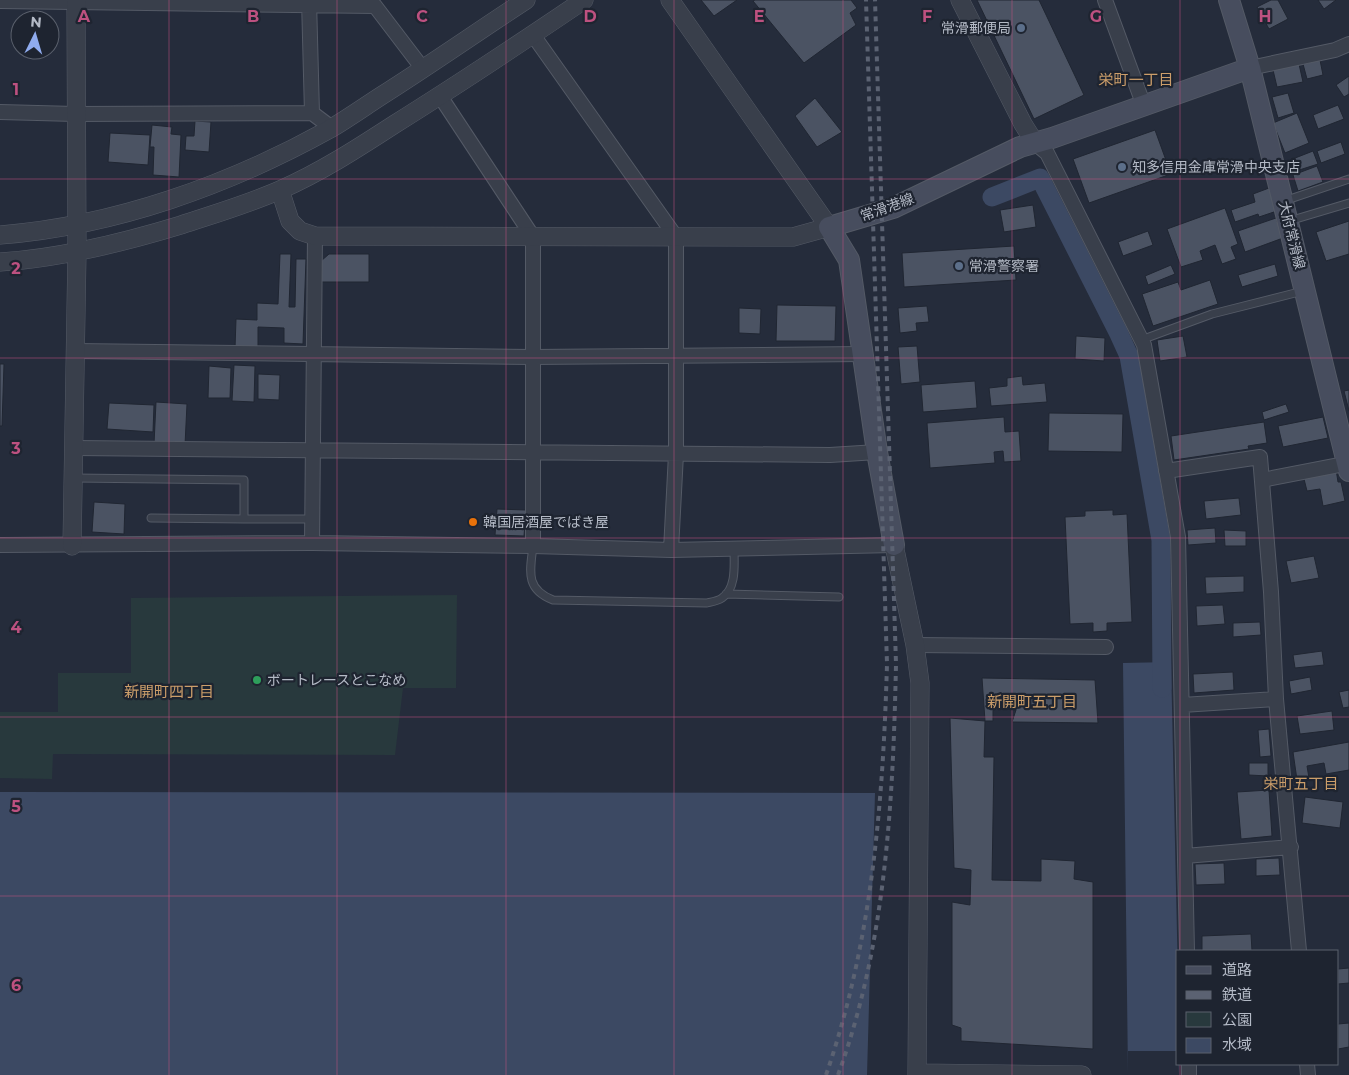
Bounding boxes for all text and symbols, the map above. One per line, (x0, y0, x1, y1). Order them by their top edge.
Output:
text: A (77, 7, 91, 26)
text: B (247, 7, 259, 26)
text: C (416, 7, 428, 26)
text: D (583, 7, 597, 26)
text: E (754, 7, 764, 26)
text: F (922, 7, 932, 26)
text: G (1090, 7, 1102, 26)
text: H (1259, 7, 1271, 26)
north arrow (10, 10, 60, 60)
text: N (30, 13, 43, 32)
place label: 常滑郵便局 (941, 19, 1011, 37)
marker: 常滑郵便局 (1015, 22, 1027, 34)
district label: 栄町一丁目 (1098, 70, 1174, 89)
text: 1 (13, 80, 19, 99)
place label: 知多信用金庫常滑中央支店 (1132, 158, 1300, 176)
marker: 知多信用金庫常滑中央支店 (1116, 161, 1128, 173)
street label: 常滑港線 (858, 189, 916, 225)
street label: 大府常滑線 (1275, 199, 1309, 271)
place label: 常滑警察署 (969, 257, 1039, 275)
text: 2 (11, 259, 21, 278)
marker: 常滑警察署 (953, 260, 965, 272)
text: 3 (10, 439, 21, 458)
place label: 韓国居酒屋でばき屋 (483, 513, 609, 531)
marker: 韓国居酒屋でばき屋 (467, 516, 479, 528)
text: 4 (10, 618, 22, 637)
place label: ボートレースとこなめ (267, 671, 406, 689)
marker: ボートレースとこなめ (251, 674, 263, 686)
district label: 新開町四丁目 (124, 682, 214, 701)
district label: 新開町五丁目 (987, 692, 1077, 711)
district label: 栄町五丁目 (1263, 774, 1339, 793)
text: 5 (11, 797, 21, 816)
legend (1176, 950, 1339, 1065)
text: 道路 (1222, 960, 1252, 979)
text: 6 (11, 976, 21, 995)
text: 鉄道 (1222, 985, 1252, 1004)
text: 公園 (1222, 1010, 1252, 1029)
text: 水域 (1222, 1035, 1252, 1054)

